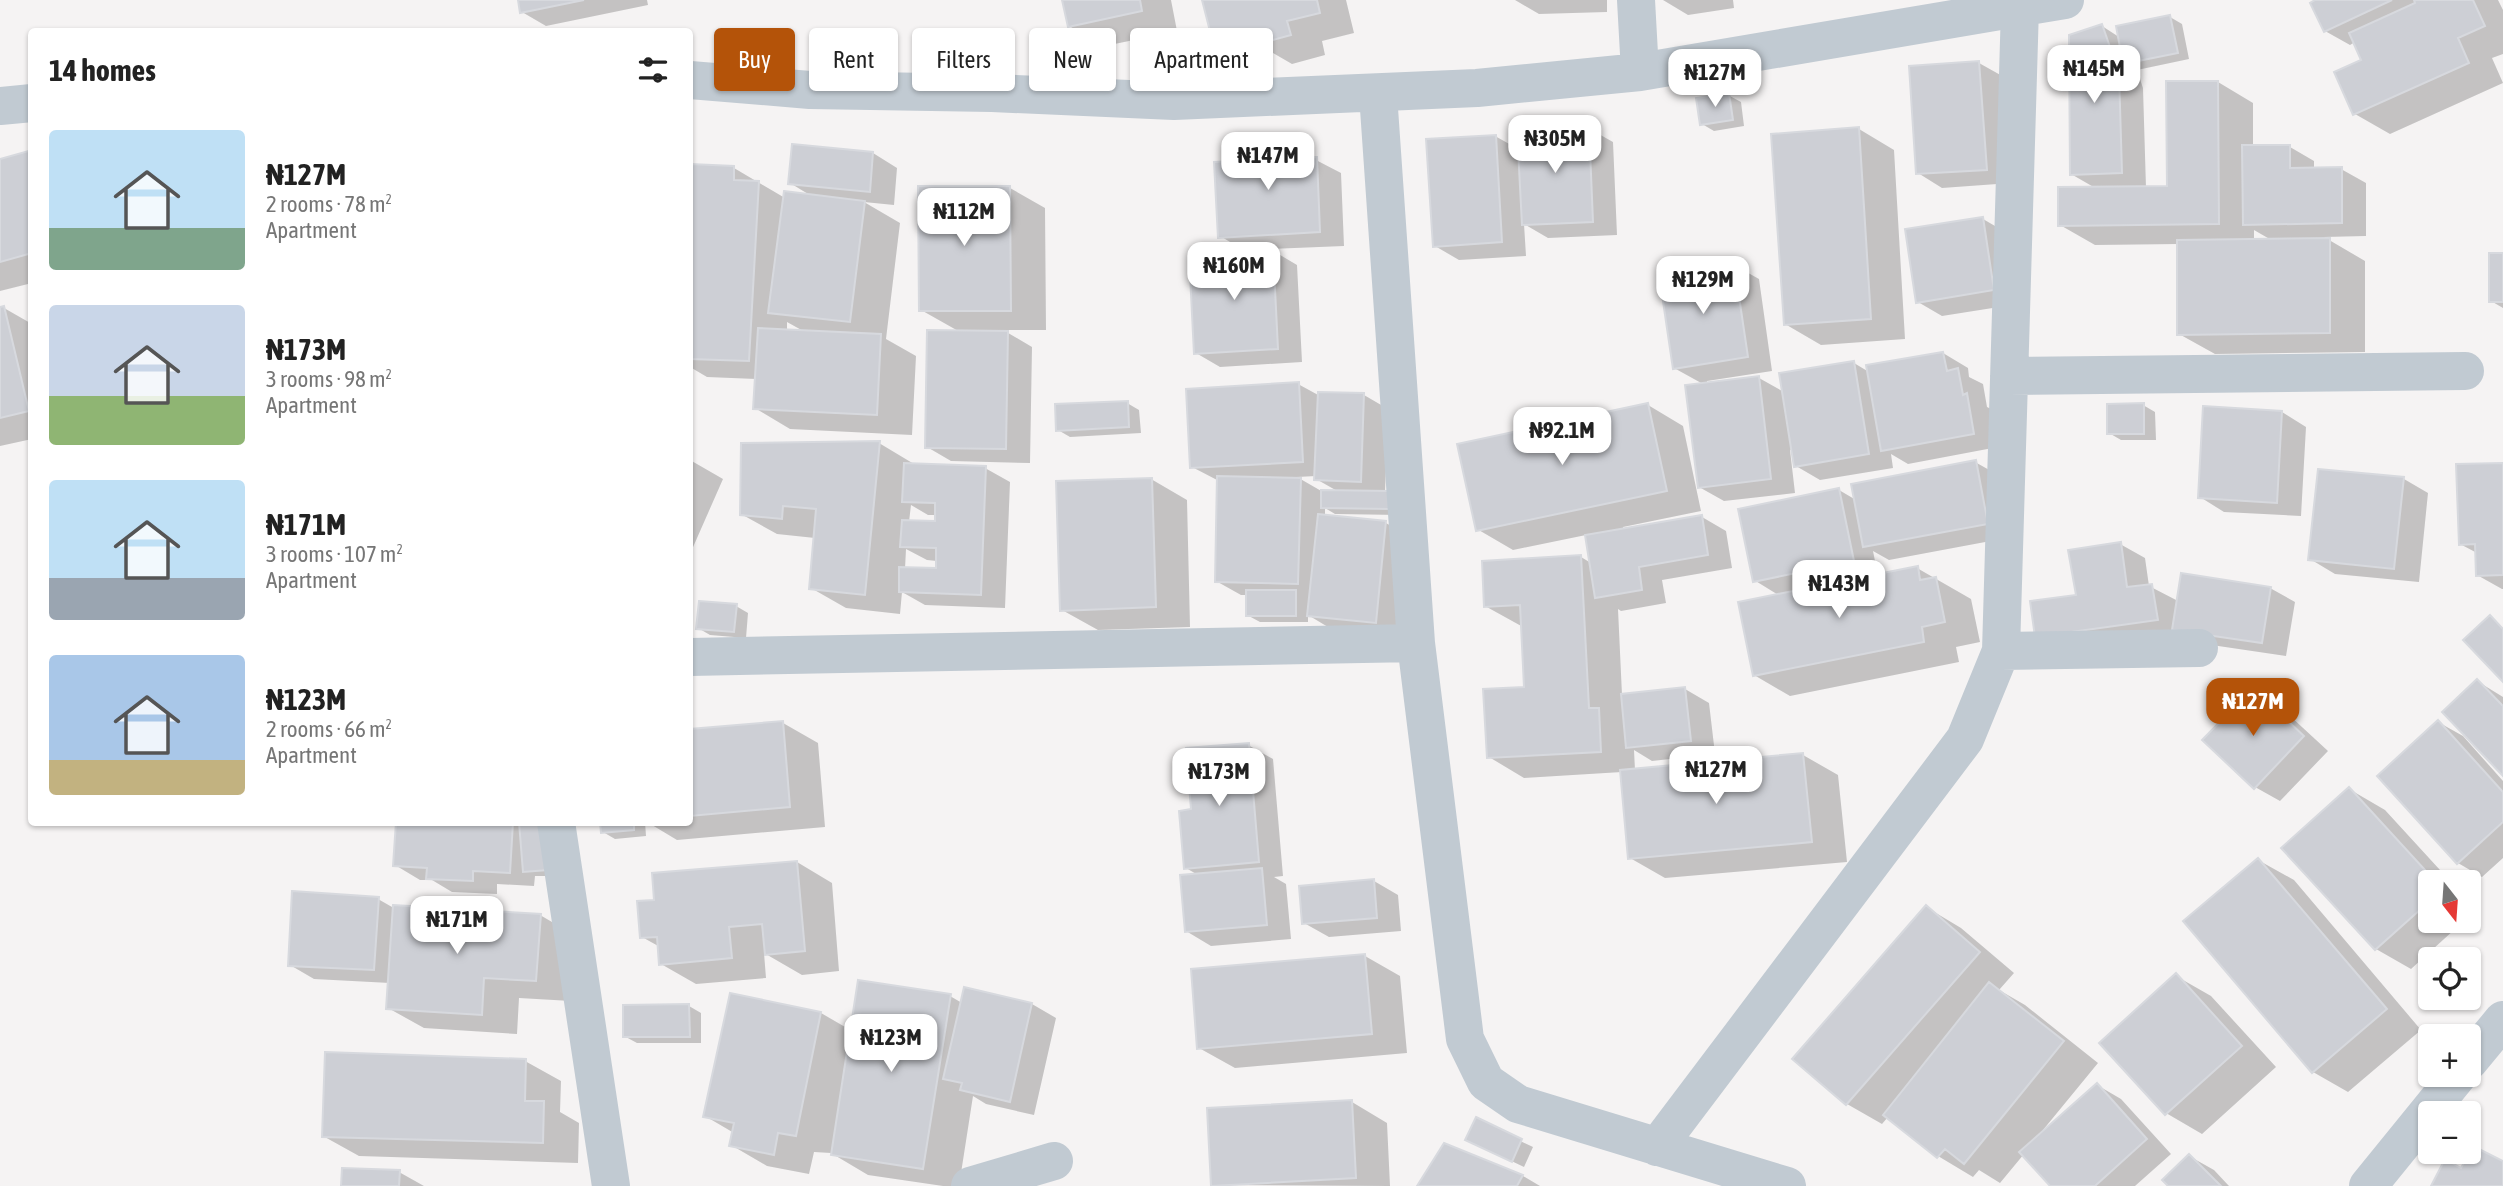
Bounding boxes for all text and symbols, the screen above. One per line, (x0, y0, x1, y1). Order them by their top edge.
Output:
chip: Buy (714, 28, 795, 91)
chip: Rent (809, 28, 898, 91)
chip: Filters (912, 28, 1015, 91)
chip: New (1029, 28, 1116, 91)
chip: Apartment (1130, 28, 1273, 91)
pin: ₦145M (2045, 46, 2143, 105)
pin: ₦127M (1666, 50, 1764, 109)
icon: filters (634, 51, 672, 89)
text: 14 homes (49, 53, 156, 87)
text: ₦145M (2063, 55, 2125, 81)
text: ₦127M (1684, 59, 1746, 85)
pin: ₦305M (1506, 116, 1604, 175)
text: ₦305M (1524, 125, 1586, 151)
pin: ₦147M (1219, 132, 1317, 192)
text: ₦147M (1237, 142, 1299, 168)
text: ₦127M (266, 157, 346, 191)
icon: home (105, 158, 189, 242)
pin: ₦112M (915, 188, 1013, 248)
text: 2 rooms · 78 m² (266, 191, 392, 217)
text: ₦112M (933, 198, 995, 224)
text: Apartment (266, 217, 357, 243)
pin: ₦160M (1185, 243, 1283, 302)
text: ₦160M (1203, 252, 1265, 278)
pin: ₦129M (1654, 256, 1752, 316)
text: ₦129M (1672, 266, 1734, 292)
text: ₦173M (266, 332, 346, 366)
icon: home (105, 333, 189, 417)
text: 3 rooms · 98 m² (266, 366, 392, 392)
text: Apartment (266, 392, 357, 418)
pin: ₦92.1M (1505, 407, 1619, 467)
text: ₦92.1M (1529, 417, 1595, 443)
text: ₦171M (266, 507, 346, 541)
icon: home (105, 508, 189, 592)
text: 3 rooms · 107 m² (266, 541, 403, 567)
pin: ₦143M (1790, 560, 1888, 620)
text: Apartment (266, 567, 357, 593)
text: ₦143M (1808, 570, 1870, 596)
pin: ₦127M (2204, 678, 2302, 738)
text: ₦123M (266, 682, 346, 716)
icon: home (105, 683, 189, 767)
text: ₦127M (2222, 688, 2284, 714)
text: 2 rooms · 66 m² (266, 716, 392, 742)
text: Apartment (266, 742, 357, 768)
pin: ₦127M (1667, 746, 1765, 806)
pin: ₦173M (1170, 748, 1268, 808)
text: ₦127M (1685, 756, 1747, 782)
text: ₦173M (1188, 758, 1250, 784)
north arrow (2418, 870, 2482, 933)
map controls (2418, 870, 2481, 1164)
pin: ₦171M (408, 897, 506, 956)
text: ₦171M (426, 906, 488, 932)
button: locate (2418, 947, 2481, 1010)
pin: ₦123M (842, 1014, 940, 1074)
text: ₦123M (860, 1024, 922, 1050)
button: + (2418, 1024, 2481, 1087)
button: − (2418, 1101, 2481, 1164)

